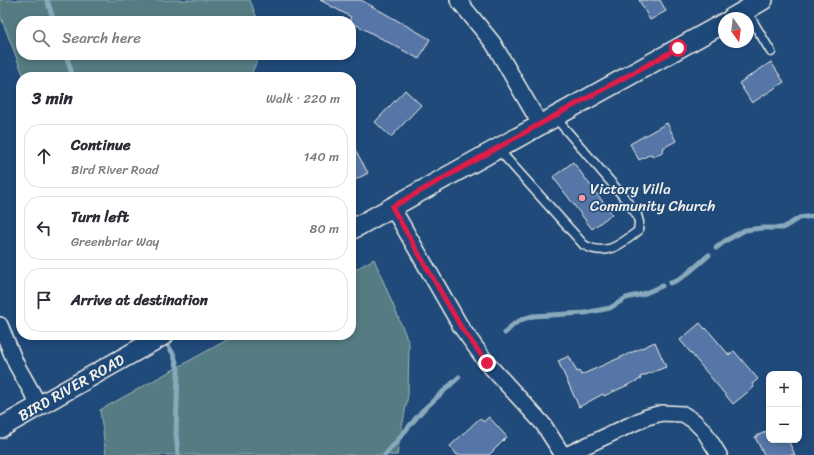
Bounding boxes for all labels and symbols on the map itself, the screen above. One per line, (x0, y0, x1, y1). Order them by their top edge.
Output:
north arrow (718, 12, 754, 48)
route start (669, 39, 687, 57)
place label: Victory Villa Community Church (590, 176, 715, 219)
marker: Victory Villa Community Church (577, 193, 587, 203)
street label: BIRD RIVER ROAD (13, 347, 129, 428)
route end (478, 354, 496, 372)

